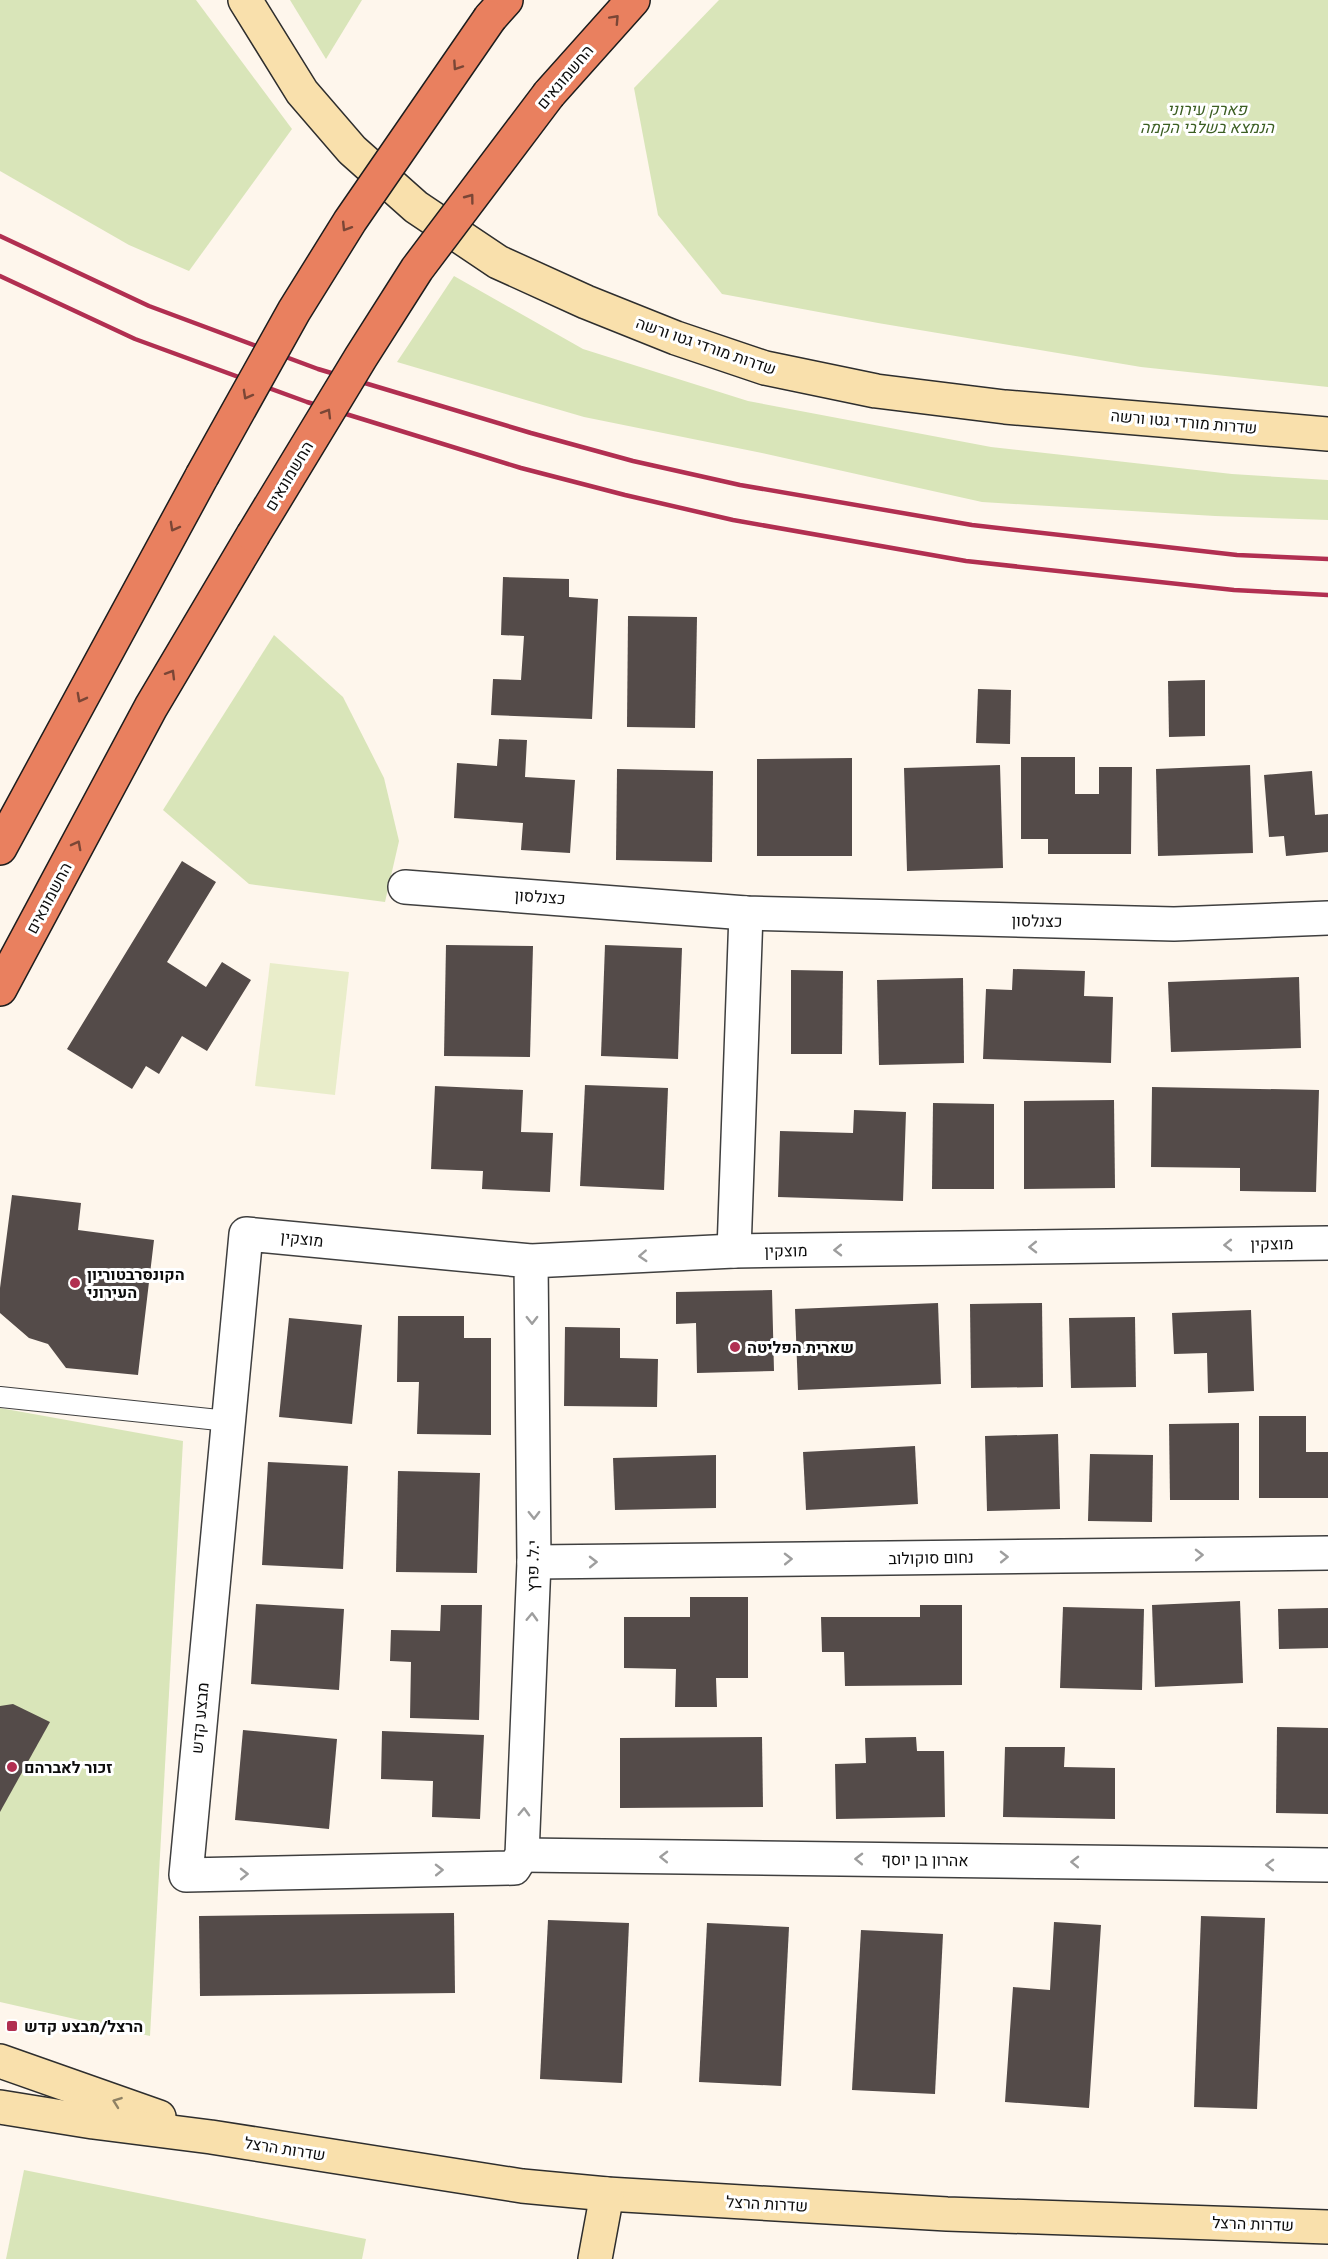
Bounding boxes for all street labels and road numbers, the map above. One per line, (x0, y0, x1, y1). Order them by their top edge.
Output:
street label: החשמונאים (533, 41, 597, 113)
street label: שדרות מורדי גטו ורשה (633, 313, 779, 379)
street label: שדרות מורדי גטו ורשה (1110, 406, 1258, 438)
street label: החשמונאים (261, 438, 317, 514)
street label: החשמונאים (22, 859, 76, 937)
street label: כצנלסון (514, 886, 566, 908)
street label: כצנלסון (1011, 911, 1063, 931)
street label: מוצקין (280, 1227, 324, 1251)
street label: מוצקין (1250, 1234, 1294, 1254)
street label: מוצקין (764, 1241, 808, 1261)
street label: י.ל. פרץ (523, 1540, 543, 1592)
street label: נחום סוקולוב (888, 1548, 974, 1568)
street label: מבצע קדש (187, 1681, 213, 1755)
street label: אהרון בן יוסף (881, 1850, 969, 1870)
street label: שדרות הרצל (243, 2133, 327, 2165)
street label: שדרות הרצל (726, 2192, 808, 2216)
street label: שדרות הרצל (1212, 2213, 1294, 2235)

